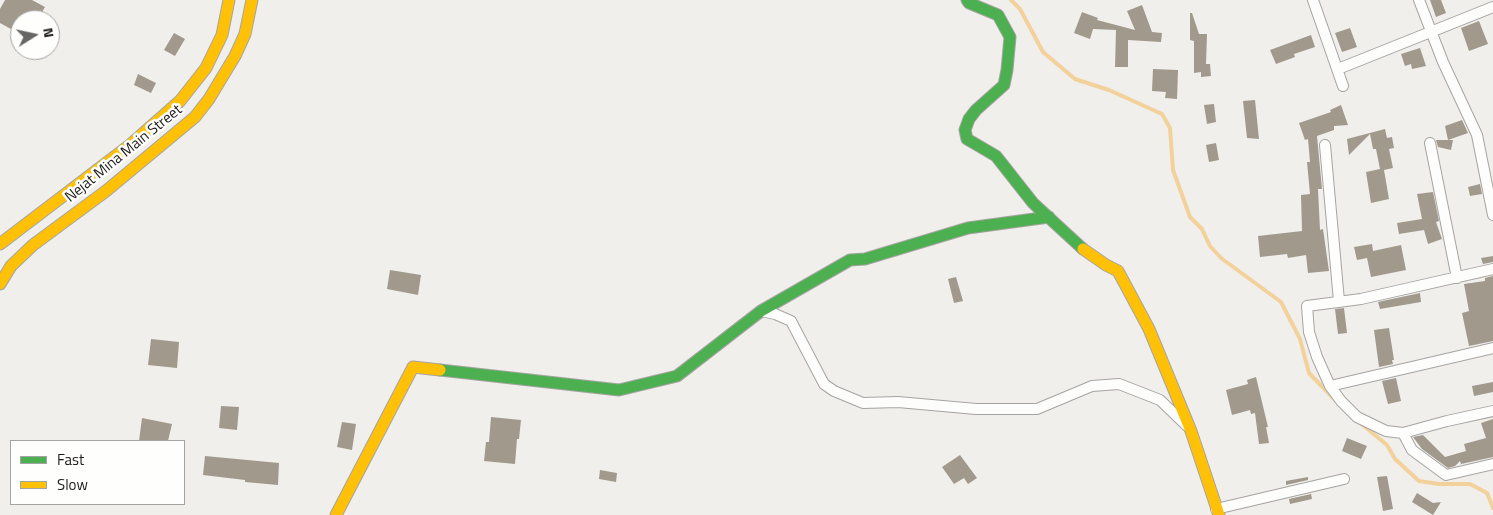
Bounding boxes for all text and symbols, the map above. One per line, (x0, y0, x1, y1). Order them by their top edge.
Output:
north arrow (10, 10, 60, 60)
text: N (38, 26, 60, 39)
street label: Nejat Mina Main Street (62, 101, 186, 207)
legend (10, 440, 185, 505)
text: Fast (57, 448, 84, 471)
text: Slow (57, 473, 88, 496)

